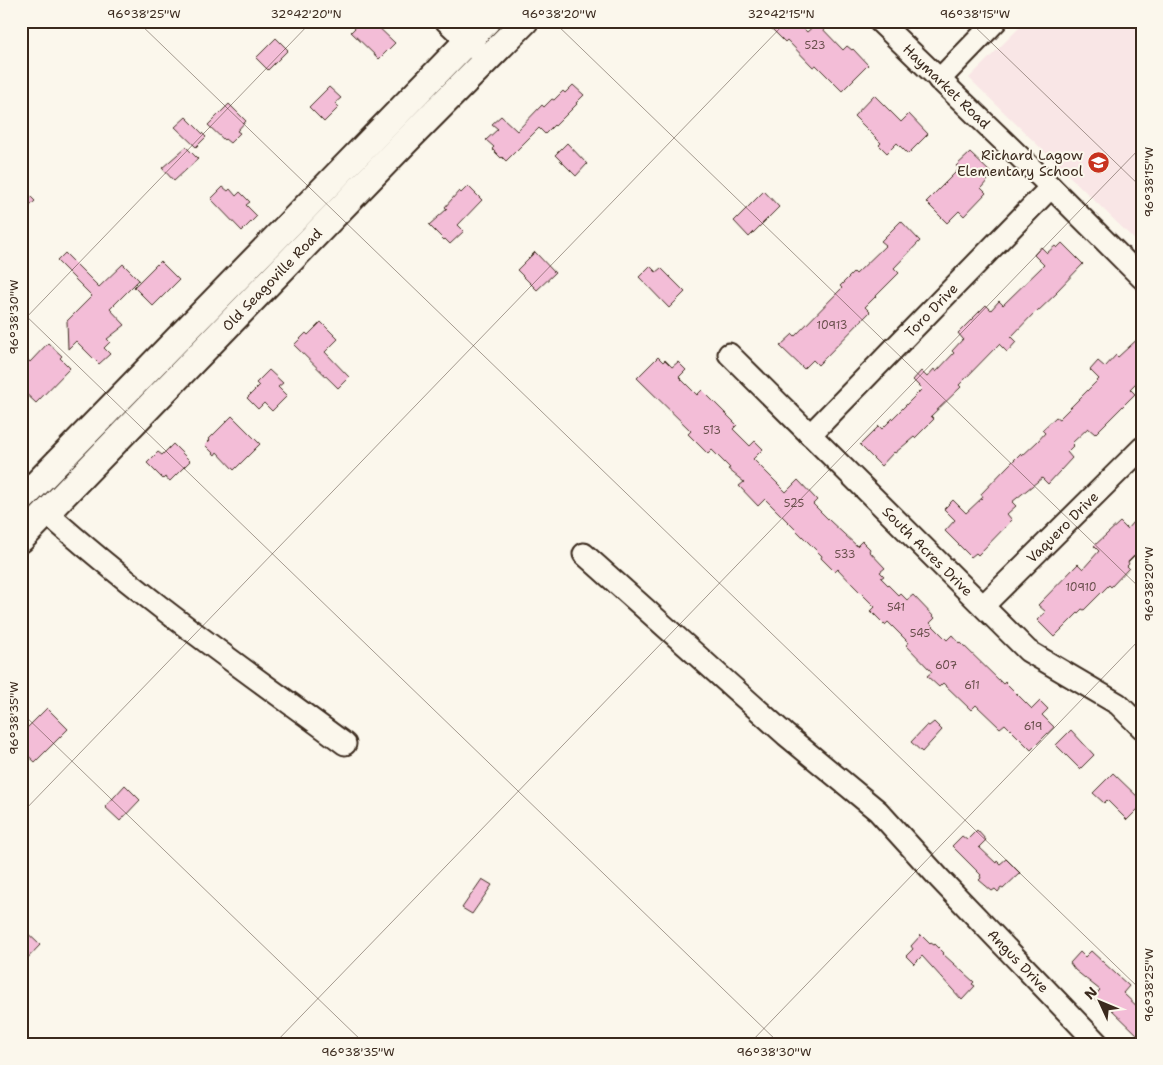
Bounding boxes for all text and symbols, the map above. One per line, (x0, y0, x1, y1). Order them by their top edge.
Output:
text: 96°38'25"W (107, 6, 181, 22)
text: 32°42'20"N (270, 6, 342, 22)
text: 96°38'20"W (522, 6, 596, 22)
text: 32°42'15"N (747, 6, 815, 22)
text: 96°38'15"W (940, 6, 1010, 22)
house number: 523 (805, 38, 826, 53)
street label: Haymarket Road (899, 40, 994, 133)
place label: Richard Lagow Elementary School (957, 146, 1084, 180)
text: 96°38'15"W (1141, 147, 1157, 217)
school or university icon: Richard Lagow Elementary School (1087, 151, 1111, 175)
street label: Old Seagoville Road (218, 224, 326, 335)
text: 96°38'30"W (6, 279, 22, 355)
street label: Toro Drive (901, 279, 962, 341)
house number: 10913 (817, 318, 847, 333)
house number: 513 (703, 423, 721, 438)
street label: Vaquero Drive (1023, 487, 1102, 567)
house number: 525 (784, 496, 804, 511)
street label: South Acres Drive (879, 503, 977, 600)
house number: 533 (835, 547, 855, 562)
text: 96°38'20"W (1141, 547, 1157, 621)
house number: 10910 (1065, 580, 1097, 595)
house number: 541 (887, 600, 905, 615)
house number: 545 (910, 626, 931, 641)
house number: 607 (935, 658, 957, 673)
house number: 611 (964, 678, 980, 693)
text: 96°38'35"W (6, 681, 22, 755)
house number: 619 (1024, 719, 1042, 734)
street label: Angus Drive (984, 925, 1053, 996)
text: 96°38'25"W (1141, 948, 1157, 1022)
north arrow (1076, 978, 1126, 1028)
text: N (1080, 983, 1101, 1003)
text: 96°38'35"W (321, 1044, 395, 1060)
text: 96°38'30"W (736, 1044, 812, 1060)

